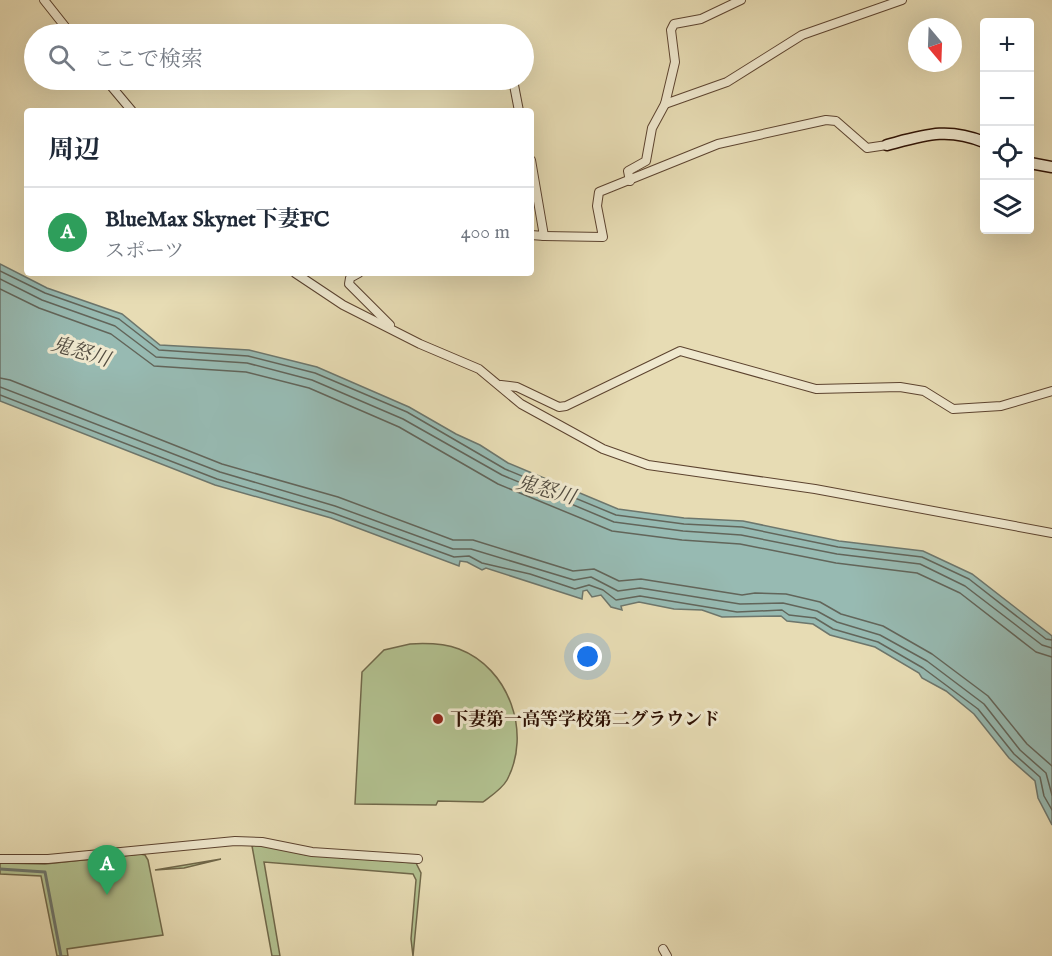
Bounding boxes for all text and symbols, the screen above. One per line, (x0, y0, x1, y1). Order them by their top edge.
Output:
north arrow (908, 18, 962, 72)
map controls (980, 18, 1034, 234)
button: + (980, 18, 1034, 72)
search box (24, 24, 534, 90)
icon: search (45, 41, 78, 74)
text: ここで検索 (93, 46, 203, 74)
button: − (980, 72, 1034, 126)
button: locate (980, 126, 1034, 180)
text: 周辺 (48, 134, 100, 167)
button: layers (980, 180, 1034, 234)
text: BlueMax Skynet下妻FC (105, 206, 329, 234)
text: A (61, 220, 74, 245)
text: 400 m (461, 220, 510, 245)
text: スポーツ (105, 239, 184, 264)
water label: 鬼怒川 (48, 332, 115, 374)
water label: 鬼怒川 (513, 470, 580, 511)
your location (573, 642, 602, 671)
place label: 下妻第一高等学校第二グラウンド (450, 709, 720, 732)
marker: 下妻第一高等学校第二グラウンド (431, 712, 445, 726)
pin: A (88, 846, 126, 895)

